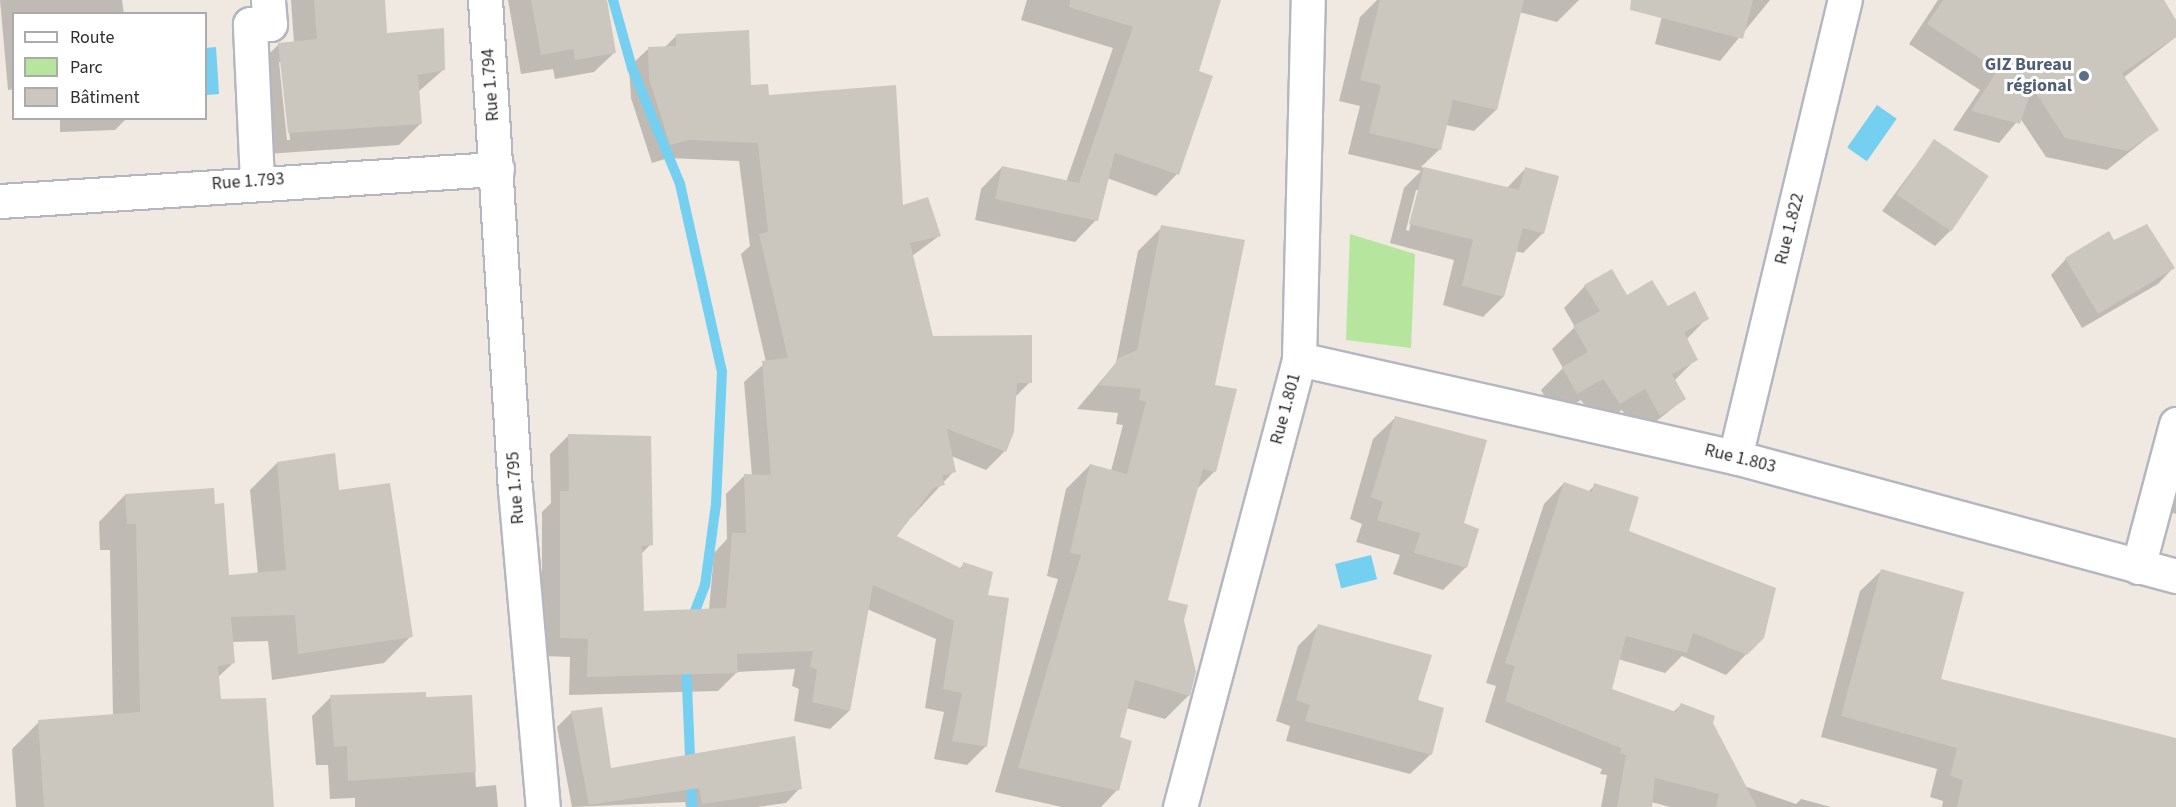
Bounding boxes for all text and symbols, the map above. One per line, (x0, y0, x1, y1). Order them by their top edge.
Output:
legend (12, 12, 207, 120)
text: Route (70, 25, 114, 50)
street label: Rue 1.794 (478, 48, 504, 122)
text: Parc (70, 55, 103, 80)
place label: GIZ Bureau régional (1985, 55, 2072, 98)
marker: GIZ Bureau régional (2077, 69, 2091, 83)
text: Bâtiment (70, 85, 140, 110)
street label: Rue 1.793 (211, 169, 285, 195)
street label: Rue 1.822 (1771, 191, 1809, 267)
street label: Rue 1.801 (1266, 371, 1306, 447)
street label: Rue 1.803 (1702, 440, 1778, 478)
street label: Rue 1.795 (503, 451, 529, 525)

